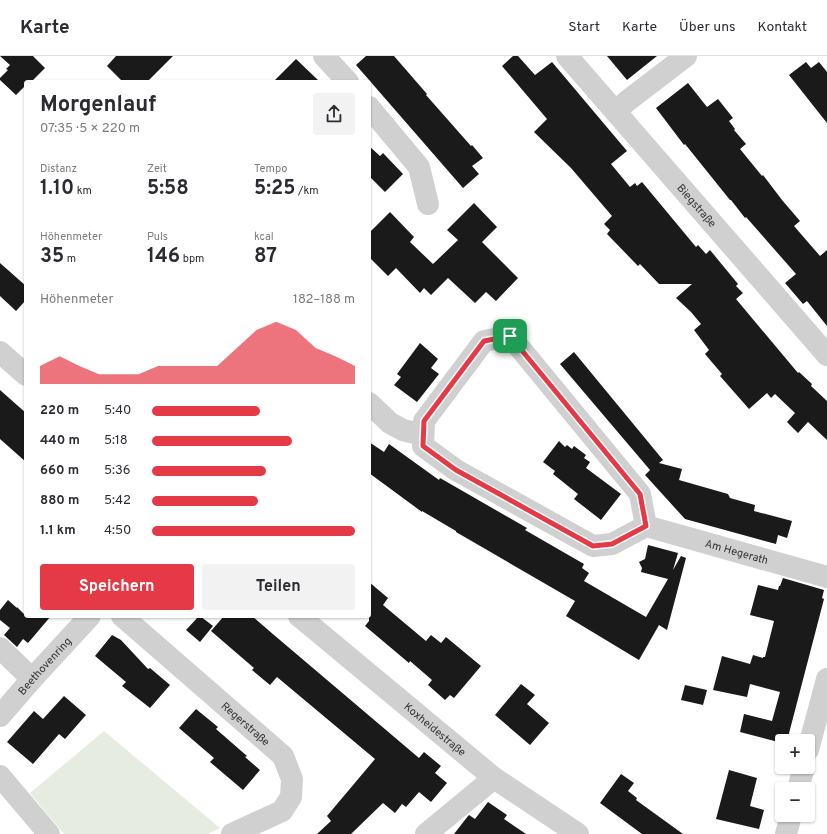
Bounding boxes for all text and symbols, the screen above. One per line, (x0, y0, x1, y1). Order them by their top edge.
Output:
text: Karte (20, 16, 70, 40)
text: Start (568, 19, 600, 36)
text: Karte (622, 19, 657, 36)
text: Über uns (679, 19, 736, 36)
text: Kontakt (758, 19, 807, 36)
text: Morgenlauf (40, 92, 156, 119)
button: share (313, 93, 355, 135)
text: 07:35 · 5 × 220 m (40, 121, 140, 137)
text: Distanz (40, 162, 77, 176)
text: Zeit (147, 162, 167, 176)
text: Tempo (254, 162, 287, 176)
text: 1.10 (40, 176, 74, 202)
text: 5:58 (147, 176, 189, 202)
text: 5:25 (254, 176, 296, 202)
street label: Biegstraße (674, 181, 719, 231)
text: km (74, 184, 92, 198)
text: /km (296, 184, 319, 198)
text: Höhenmeter (40, 230, 102, 244)
text: Puls (147, 230, 168, 244)
text: kcal (254, 230, 274, 244)
text: 35 (40, 244, 64, 270)
text: 146 (147, 244, 180, 270)
text: 87 (254, 244, 277, 270)
text: m (64, 252, 76, 266)
text: bpm (180, 252, 204, 266)
text: Höhenmeter (40, 292, 114, 308)
text: 182–188 m (293, 292, 355, 308)
pin (493, 319, 527, 353)
icon: arrive (499, 325, 521, 347)
text: 220 m (40, 403, 79, 419)
text: 5:40 (104, 403, 131, 419)
text: 440 m (40, 433, 80, 449)
text: 5:18 (104, 433, 128, 449)
text: 660 m (40, 463, 79, 479)
text: 5:36 (104, 463, 131, 479)
text: 880 m (40, 493, 79, 509)
text: 5:42 (104, 493, 131, 509)
text: 1.1 km (40, 523, 76, 539)
text: 4:50 (104, 523, 131, 539)
street label: Am Hegerath (703, 537, 770, 568)
button: Speichern (40, 564, 194, 610)
button: Teilen (202, 564, 355, 610)
street label: Beethovenring (15, 635, 75, 698)
street label: Regerstraße (218, 699, 272, 749)
street label: Koxheidestraße (401, 700, 468, 760)
map controls (775, 734, 815, 822)
button: + (775, 734, 815, 774)
button: − (775, 782, 815, 822)

